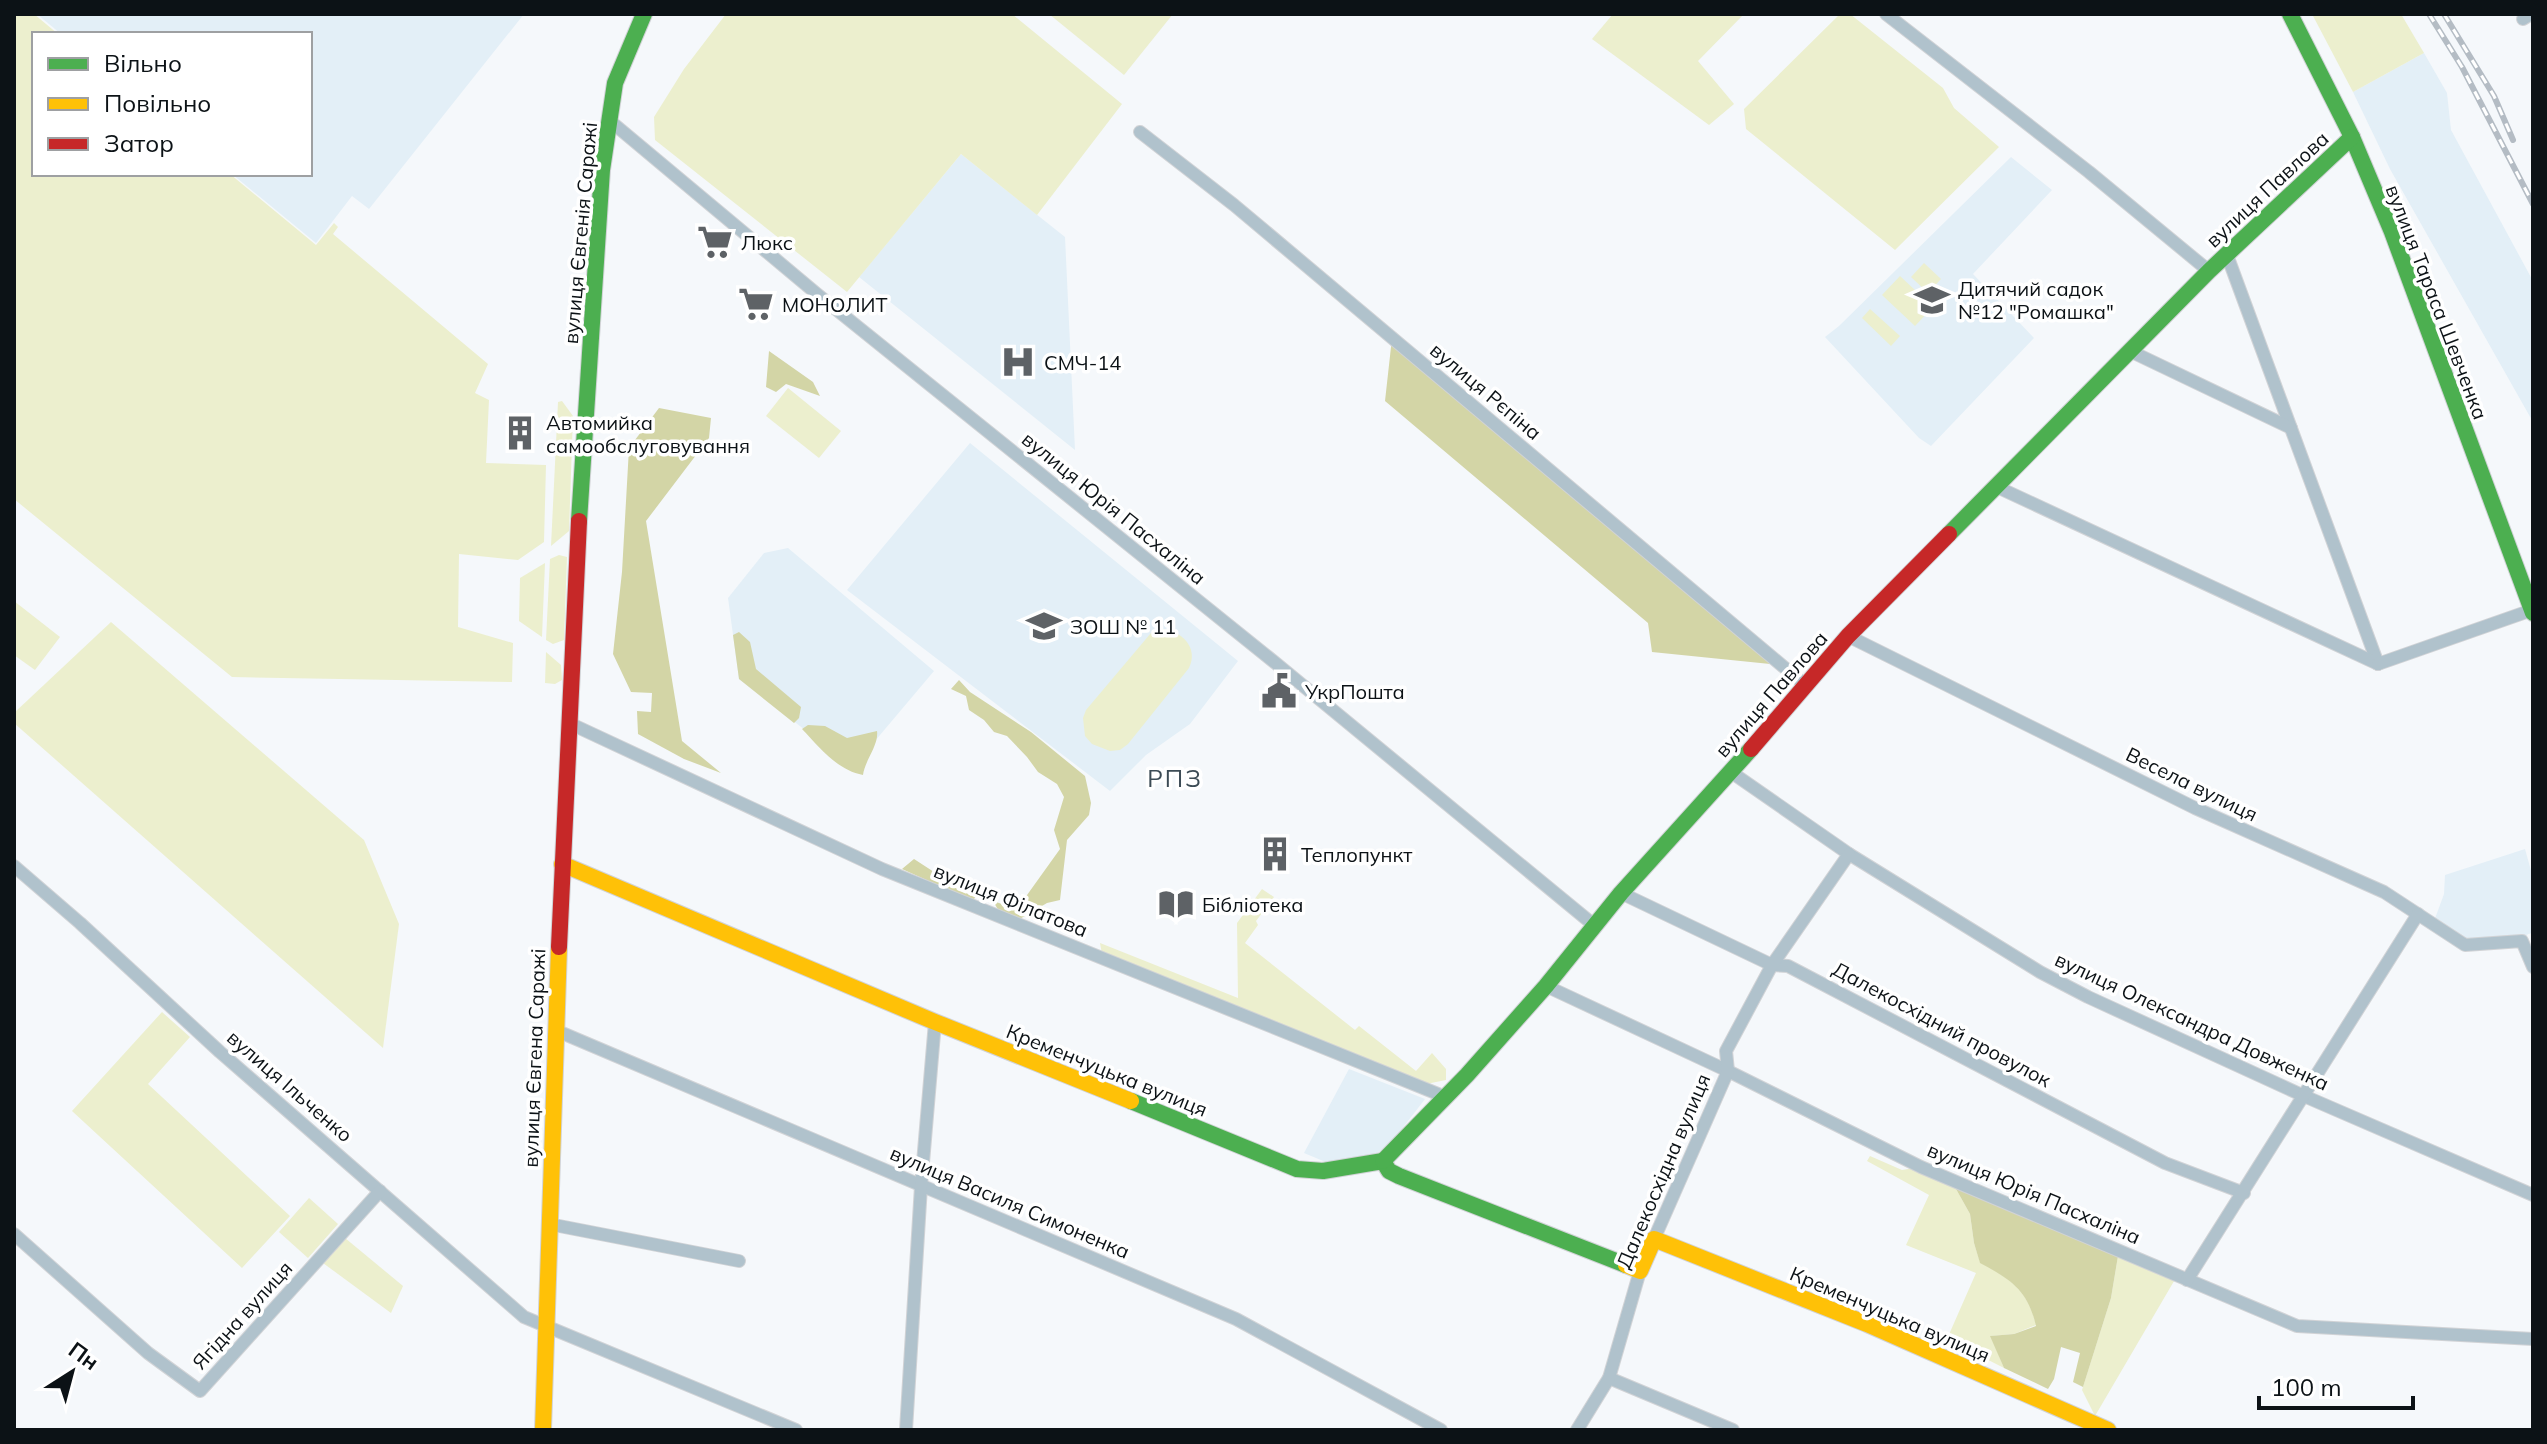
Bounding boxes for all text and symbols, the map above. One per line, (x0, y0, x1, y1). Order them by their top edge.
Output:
legend (32, 32, 312, 176)
text: Вільно (104, 48, 182, 78)
text: Повільно (104, 88, 211, 118)
street label: вулиця Євгенія Саражі (558, 121, 602, 345)
street label: вулиця Павлова (2200, 126, 2334, 252)
text: Затор (104, 128, 174, 158)
street label: вулиця Тараса Шевченка (2381, 181, 2493, 423)
supermarket icon: Люкс (696, 223, 734, 261)
place label: Люкс (741, 230, 793, 255)
place label: Дитячий садок №12 "Ромашка" (1958, 276, 2114, 324)
school or university icon: Дитячий садок №12 "Ромашка" (1913, 281, 1951, 319)
supermarket icon: МОНОЛИТ (737, 285, 775, 323)
place label: МОНОЛИТ (782, 292, 888, 317)
street label: вулиця Рєпіна (1425, 337, 1547, 445)
hospital icon: СМЧ-14 (999, 343, 1037, 381)
place label: СМЧ-14 (1044, 350, 1121, 375)
place label: Автомийка самообслуговування (546, 410, 750, 458)
building icon: Автомийка самообслуговування (501, 414, 539, 452)
street label: вулиця Юрія Пасхаліна (1017, 426, 1211, 590)
school or university icon: ЗОШ № 11 (1025, 607, 1063, 645)
place label: ЗОШ № 11 (1070, 614, 1176, 639)
street label: вулиця Павлова (1709, 626, 1833, 762)
public building icon: УкрПошта (1260, 672, 1298, 710)
place label: УкрПошта (1304, 679, 1405, 704)
street label: Весела вулиця (2122, 741, 2262, 827)
district label: РПЗ (1147, 763, 1203, 793)
building icon: Теплопункт (1256, 835, 1294, 873)
place label: Теплопункт (1301, 842, 1413, 867)
street label: вулиця Філатова (930, 858, 1092, 942)
library icon: Бібліотека (1157, 885, 1195, 923)
place label: Бібліотека (1202, 892, 1303, 917)
street label: вулиця Олександра Довженка (2051, 946, 2333, 1096)
street label: вулиця Євгена Саражі (518, 948, 550, 1168)
street label: Далекосхідний провулок (1829, 956, 2056, 1092)
street label: Кременчуцька вулиця (1003, 1018, 1211, 1122)
street label: вулиця Ільченко (222, 1025, 358, 1147)
street label: Далекосхідна вулиця (1611, 1070, 1715, 1272)
street label: вулиця Юрія Пасхаліна (1924, 1137, 2144, 1249)
street label: вулиця Василя Симоненка (886, 1140, 1134, 1264)
street label: Ягідна вулиця (187, 1256, 297, 1374)
street label: Кременчуцька вулиця (1786, 1261, 1994, 1367)
north arrow (32, 1332, 112, 1412)
text: Пн (63, 1336, 104, 1376)
scale bar (2259, 1360, 2413, 1410)
text: 100 m (2271, 1372, 2342, 1402)

